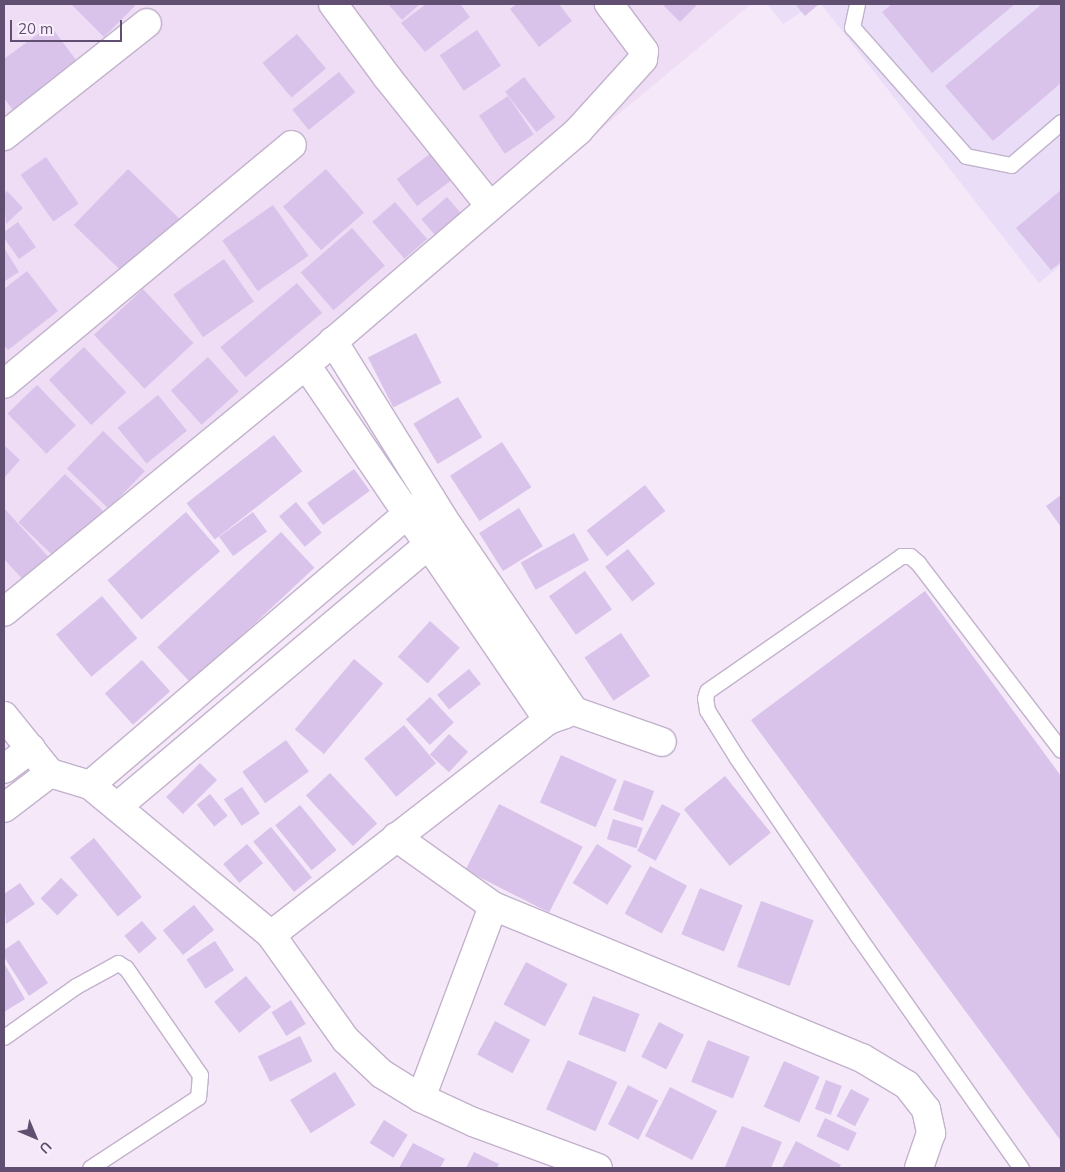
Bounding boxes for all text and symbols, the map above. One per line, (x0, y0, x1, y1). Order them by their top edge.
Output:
scale bar (12, 10, 125, 42)
text: 20 m (18, 19, 53, 38)
north arrow (10, 1112, 60, 1162)
text: U (36, 1138, 56, 1158)

